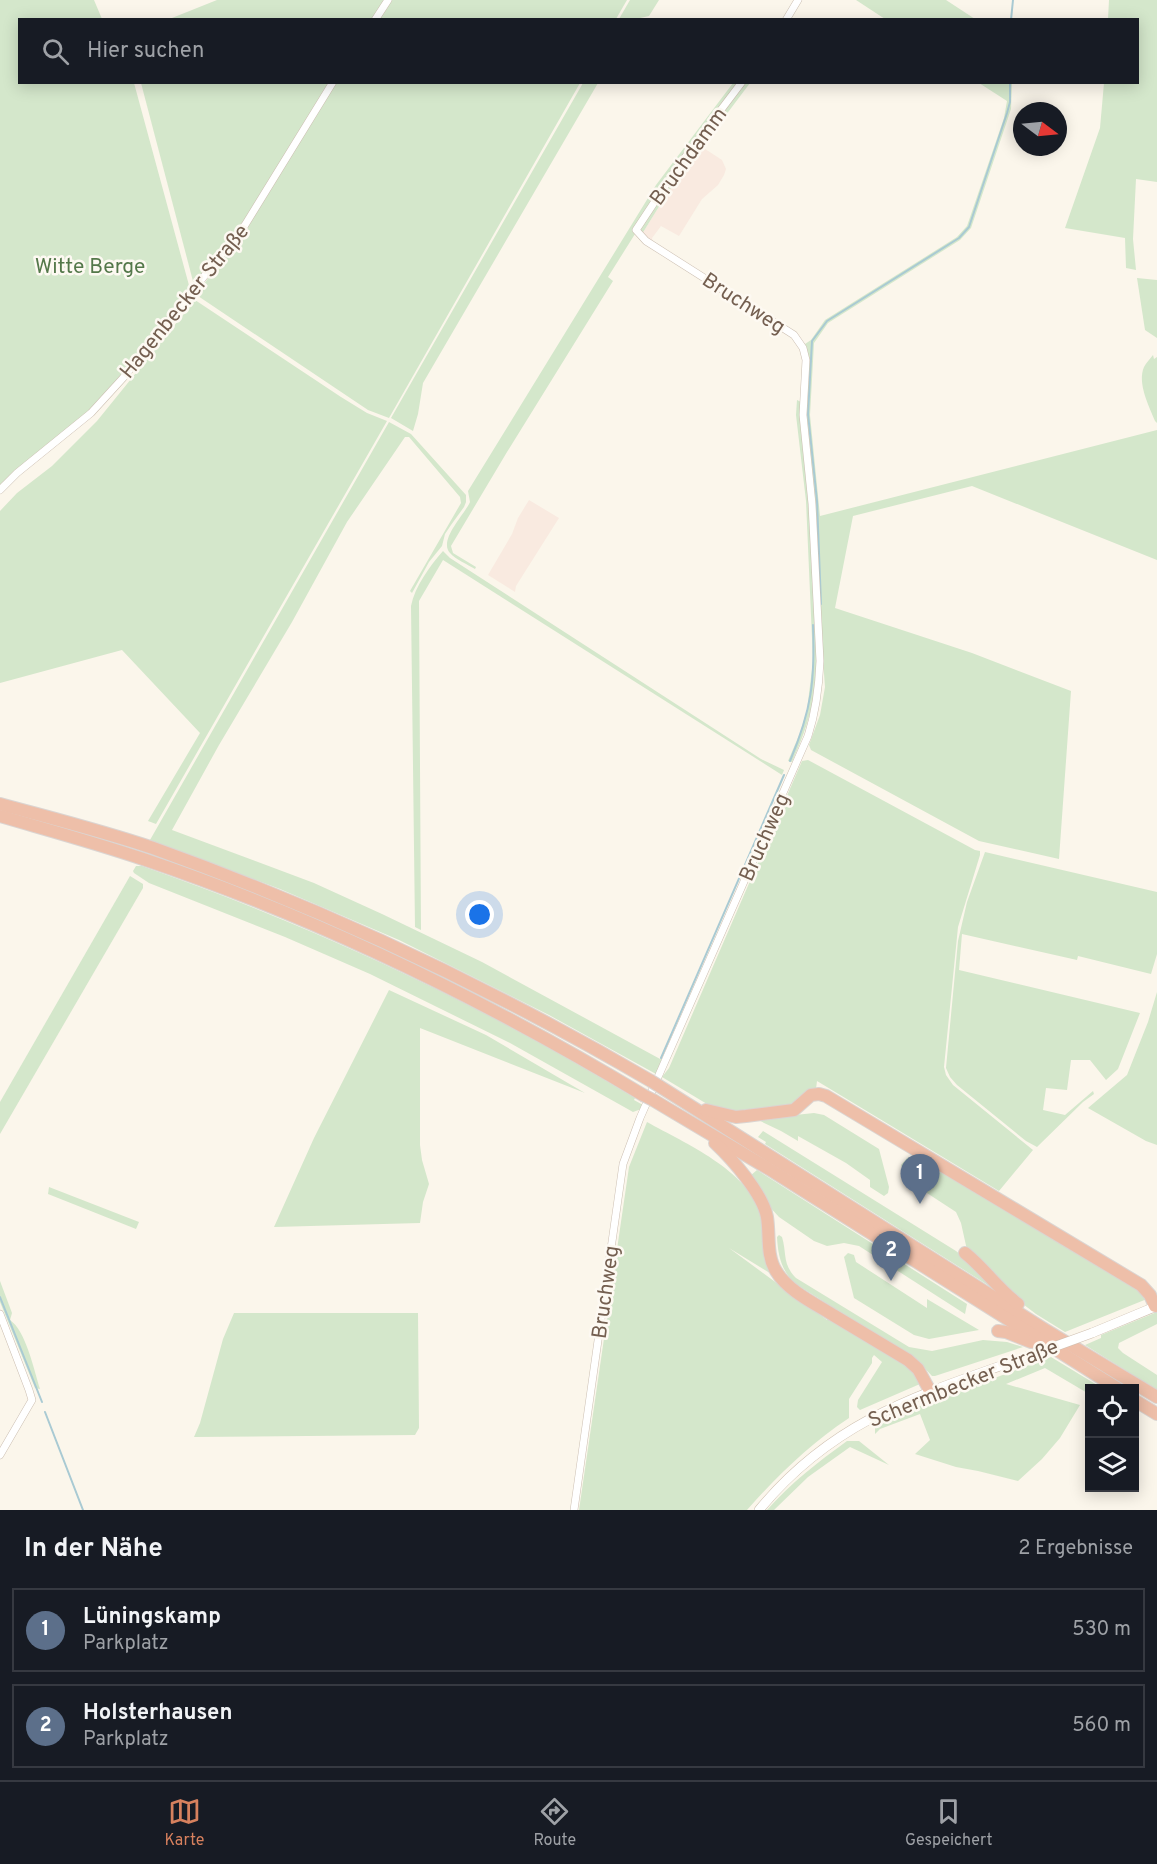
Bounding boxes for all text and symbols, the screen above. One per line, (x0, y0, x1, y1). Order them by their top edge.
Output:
search box (18, 18, 1139, 84)
icon: search (39, 35, 72, 68)
text: Hier suchen (87, 38, 204, 65)
street label: Bruchdamm (644, 102, 734, 211)
north arrow (1013, 102, 1067, 156)
street label: Hagenbecker Straße (115, 219, 256, 385)
park label: Witte Berge (35, 254, 145, 281)
street label: Bruchweg (696, 267, 790, 341)
street label: Bruchweg (734, 789, 797, 886)
your location (465, 900, 494, 929)
pin: 1 (900, 1154, 940, 1204)
pin: 2 (872, 1232, 910, 1281)
street label: Bruchweg (587, 1244, 626, 1341)
street label: Schermbecker Straße (864, 1334, 1063, 1435)
map controls (1085, 1384, 1139, 1492)
button: locate (1085, 1384, 1139, 1438)
button: layers (1085, 1438, 1139, 1492)
text: In der Nähe (24, 1533, 163, 1566)
text: 2 Ergebnisse (1018, 1536, 1133, 1562)
text: Lüningskamp (83, 1604, 221, 1631)
text: 1 (42, 1617, 50, 1643)
text: 530 m (1072, 1617, 1131, 1643)
text: Parkplatz (83, 1631, 169, 1657)
text: Holsterhausen (83, 1700, 232, 1727)
text: 2 (39, 1713, 52, 1739)
text: 560 m (1072, 1713, 1131, 1739)
text: Parkplatz (83, 1727, 169, 1753)
tab: Karte (164, 1795, 204, 1851)
tab: Route (533, 1795, 576, 1851)
tab: Gespeichert (905, 1795, 993, 1851)

